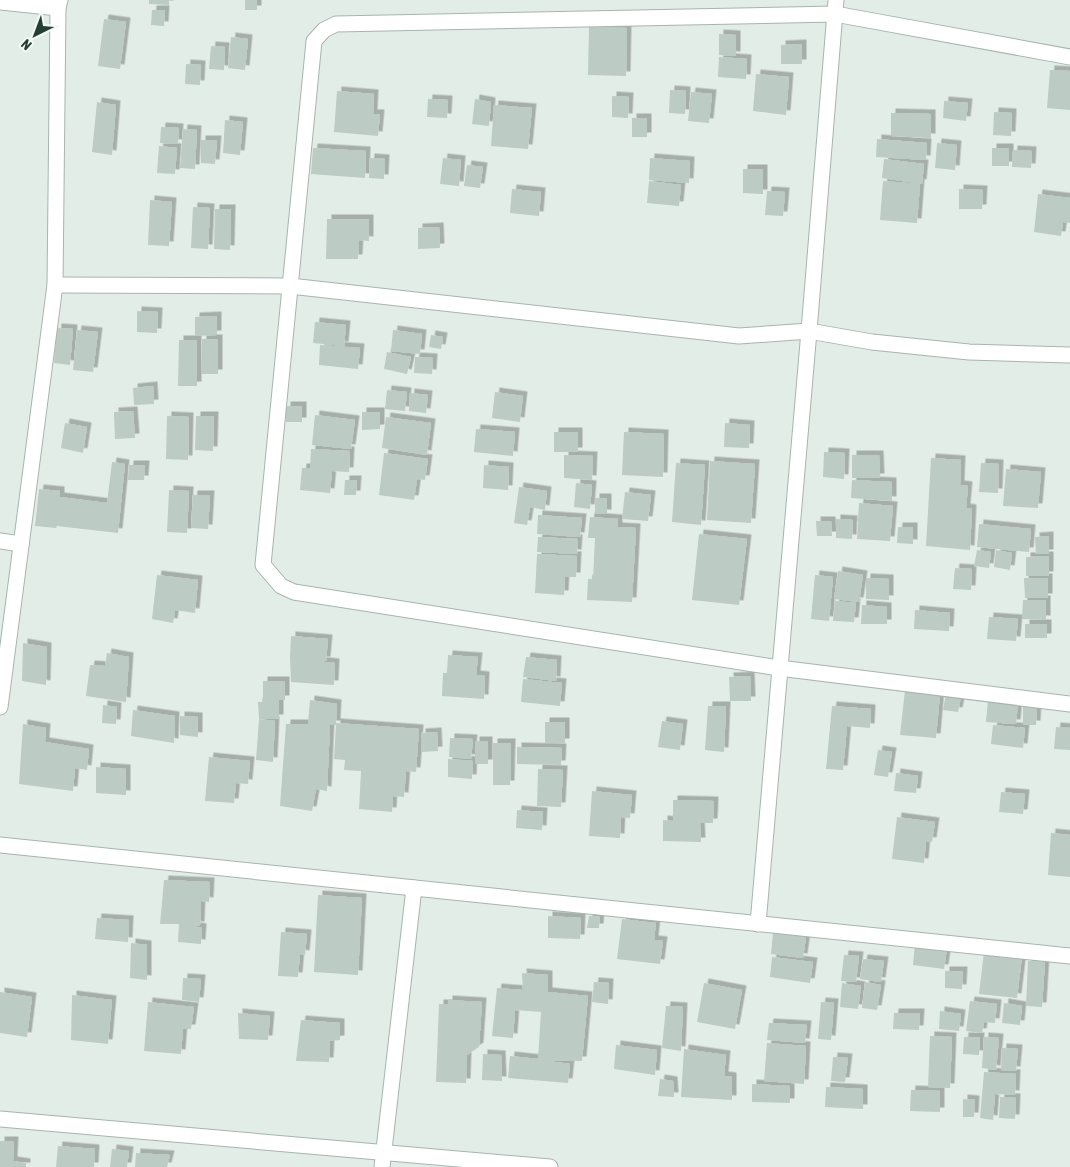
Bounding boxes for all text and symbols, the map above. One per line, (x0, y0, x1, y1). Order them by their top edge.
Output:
north arrow (10, 10, 60, 60)
text: N (18, 36, 35, 53)

